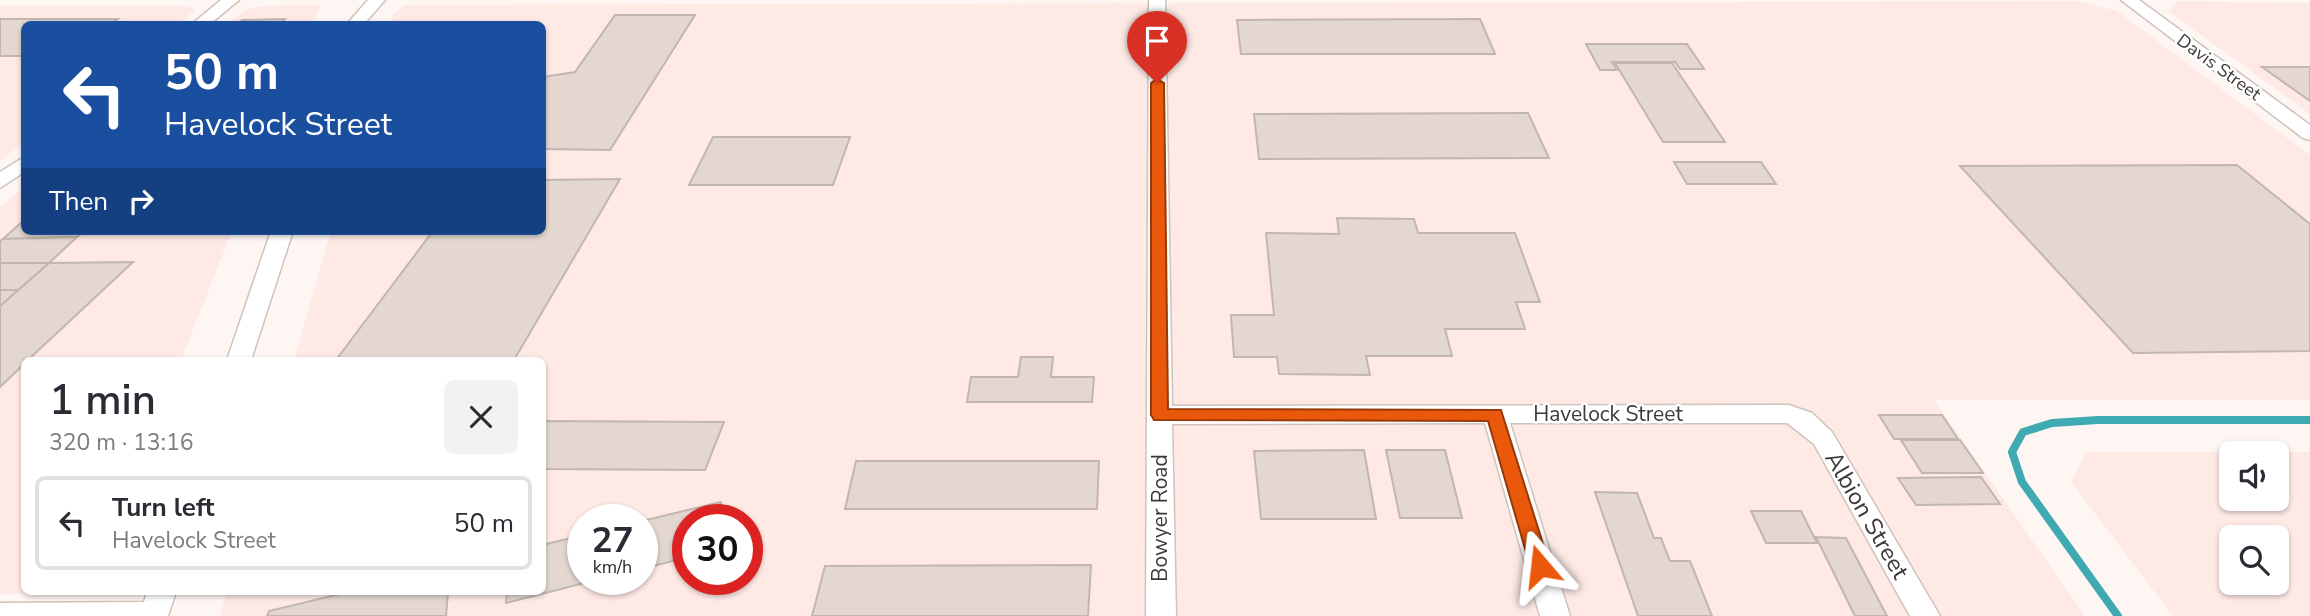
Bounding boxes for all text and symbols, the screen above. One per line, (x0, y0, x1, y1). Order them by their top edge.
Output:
pin (1127, 11, 1187, 83)
icon: arrive (1138, 22, 1176, 60)
street label: Davis Street (2172, 28, 2267, 106)
text: 50 m (164, 39, 279, 106)
icon: left (49, 49, 140, 140)
text: Havelock Street (164, 103, 392, 146)
icon: right (122, 182, 160, 220)
text: Then (49, 184, 108, 219)
text: 1 min (49, 372, 156, 429)
button: close (444, 380, 518, 454)
street label: Havelock Street (1533, 400, 1683, 428)
text: 320 m · 13:16 (49, 427, 194, 458)
map controls (2219, 441, 2289, 595)
button: sound (2219, 441, 2289, 511)
street label: Albion Street (1817, 445, 1917, 585)
street label: Bowyer Road (1146, 454, 1174, 582)
text: Turn left (112, 490, 215, 525)
icon: left (53, 504, 91, 542)
speed limit sign: 30 (672, 504, 763, 595)
text: 50 m (454, 506, 514, 541)
text: 27 (591, 517, 634, 564)
text: Havelock Street (112, 525, 276, 556)
button: search (2219, 525, 2289, 595)
position arrow (1503, 529, 1577, 603)
text: km/h (593, 555, 632, 579)

